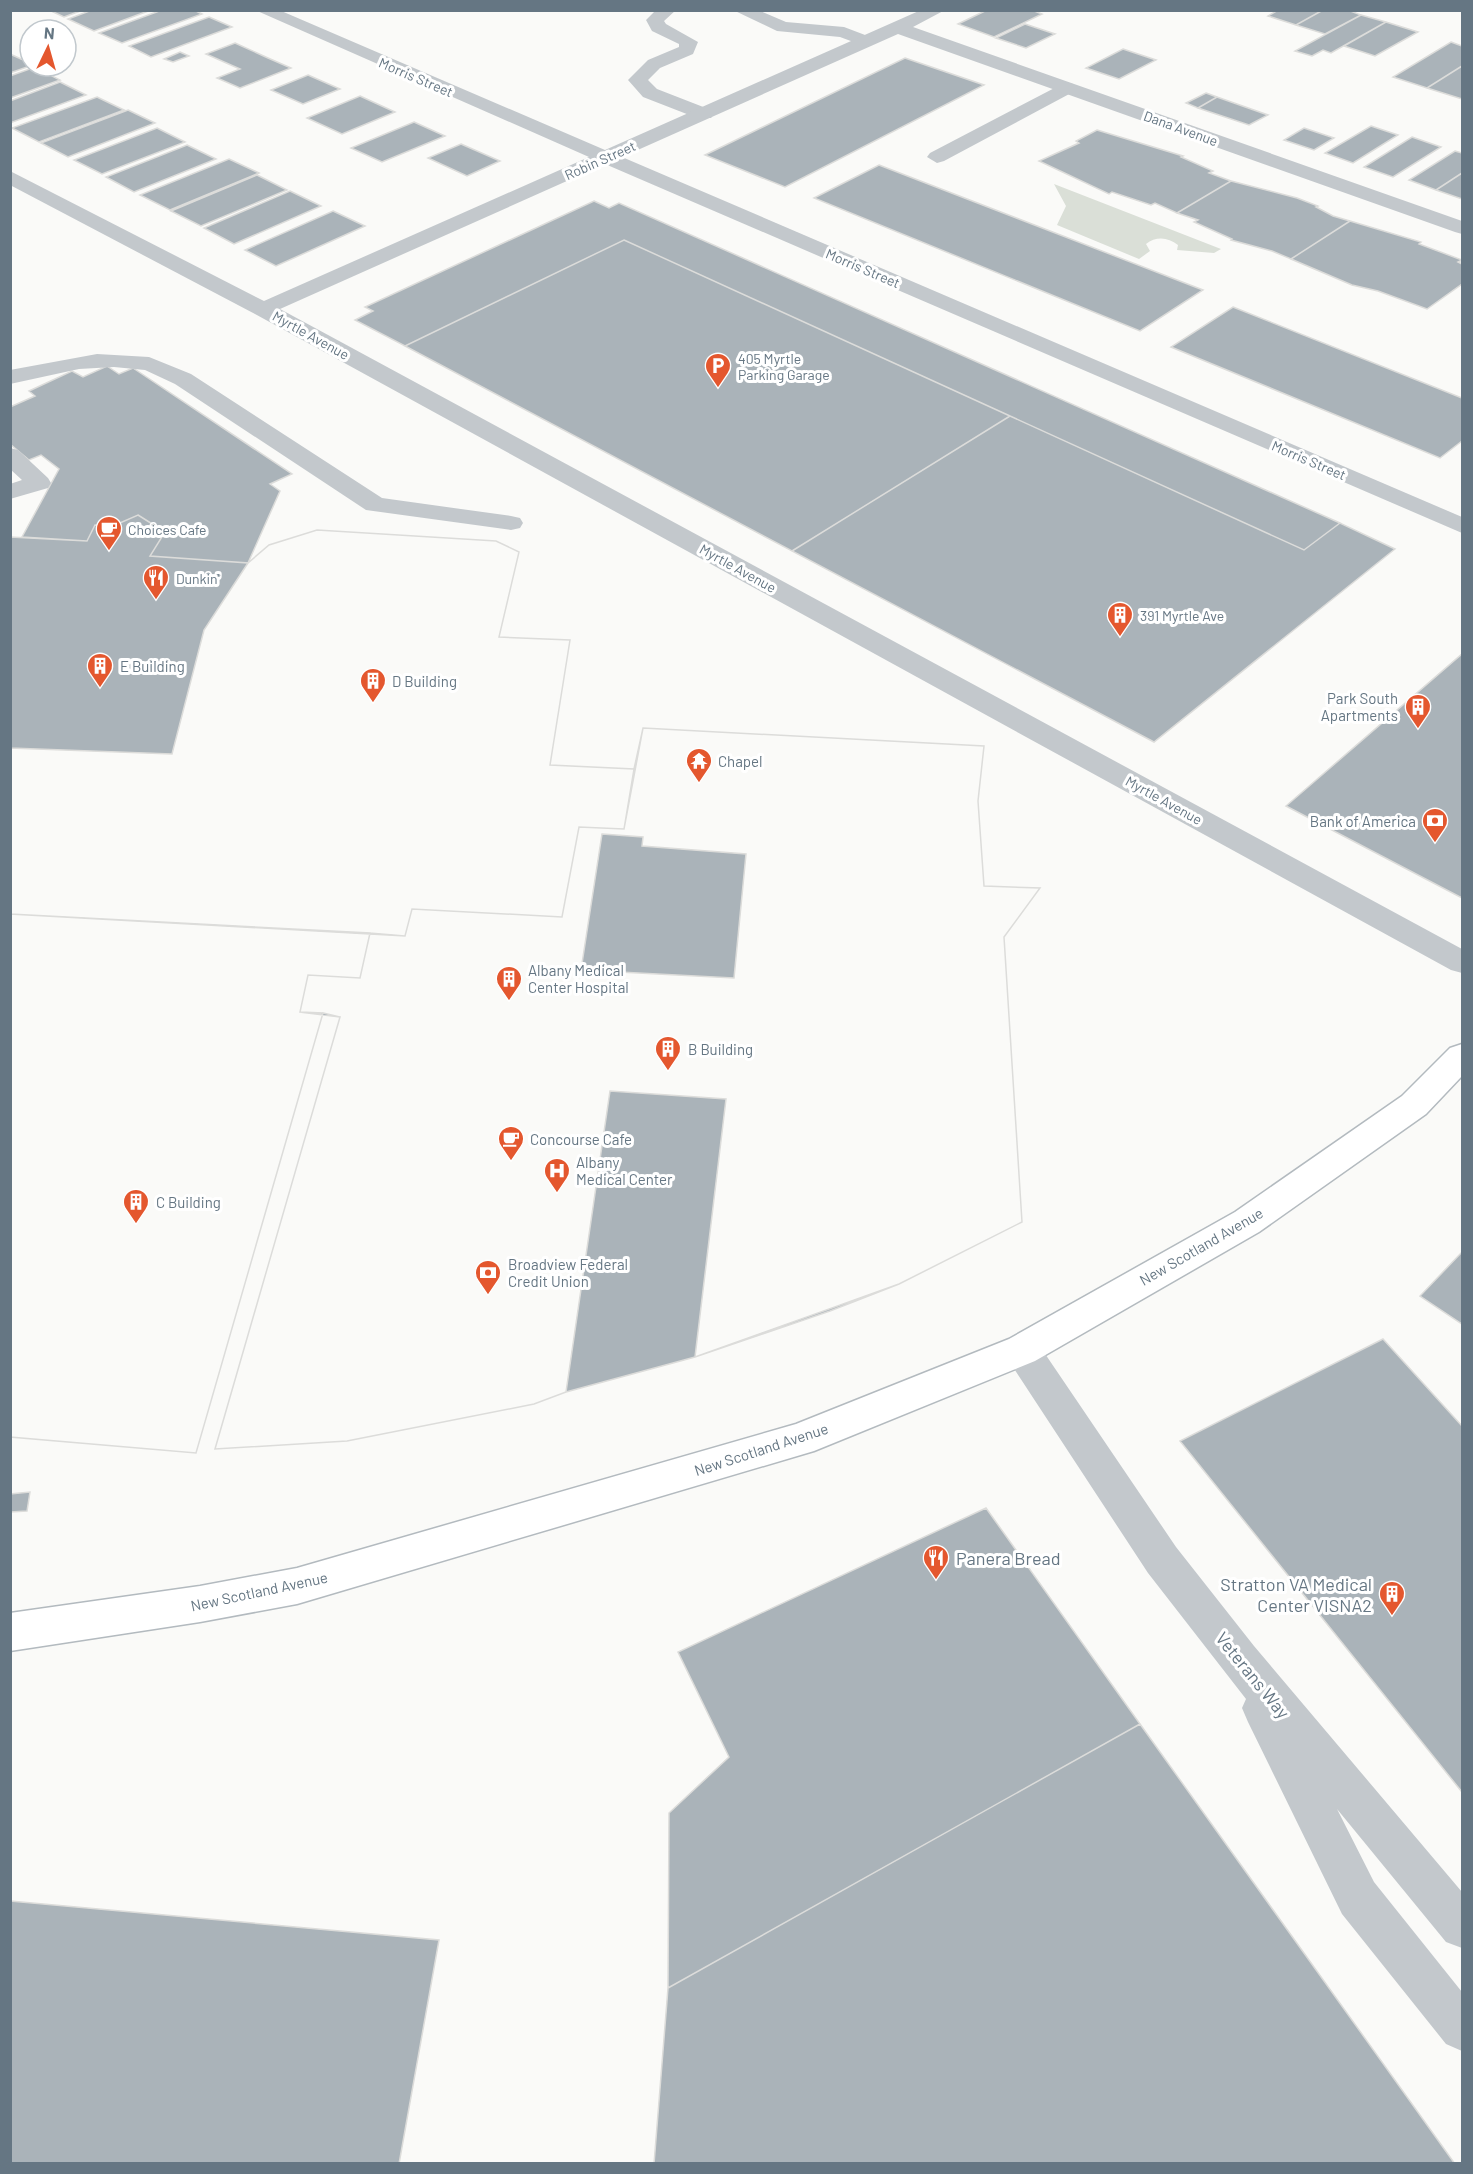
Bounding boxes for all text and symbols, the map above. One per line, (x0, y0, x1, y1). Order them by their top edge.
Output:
north arrow (18, 18, 78, 78)
text: N (43, 23, 55, 42)
street label: Morris Street (376, 54, 456, 100)
street label: Dana Avenue (1142, 107, 1220, 149)
street label: Robin Street (562, 137, 638, 183)
street label: Morris Street (823, 245, 903, 291)
street label: Myrtle Avenue (270, 307, 352, 363)
place label: 405 Myrtle Parking Garage (738, 350, 830, 383)
parking icon: 405 Myrtle Parking Garage (703, 351, 733, 389)
street label: Morris Street (1269, 437, 1349, 483)
cafe icon: Choices Cafe (94, 514, 124, 552)
place label: Choices Cafe (128, 521, 207, 538)
street label: Myrtle Avenue (697, 540, 779, 596)
restaurant icon: Dunkin' (141, 563, 171, 601)
place label: Dunkin' (176, 570, 219, 587)
building icon: 391 Myrtle Ave (1105, 600, 1135, 638)
place label: 391 Myrtle Ave (1140, 607, 1224, 624)
building icon: E Building (85, 651, 115, 689)
place label: E Building (120, 657, 185, 675)
building icon: D Building (358, 666, 388, 704)
place label: D Building (392, 672, 457, 690)
place label: Park South Apartments (1321, 689, 1398, 724)
building icon: Park South Apartments (1403, 692, 1433, 730)
temple icon: Chapel (684, 746, 714, 784)
place label: Chapel (718, 752, 762, 770)
street label: Myrtle Avenue (1123, 772, 1205, 828)
bank icon: Bank of America (1420, 806, 1450, 844)
place label: Bank of America (1310, 812, 1416, 830)
place label: Albany Medical Center Hospital (528, 961, 629, 996)
building icon: Albany Medical Center Hospital (494, 964, 524, 1002)
building icon: B Building (653, 1034, 683, 1072)
place label: B Building (688, 1040, 753, 1058)
cafe icon: Concourse Cafe (496, 1124, 526, 1162)
place label: Concourse Cafe (530, 1130, 632, 1148)
place label: Albany Medical Center (576, 1153, 673, 1188)
hospital icon: Albany Medical Center (542, 1156, 572, 1194)
building icon: C Building (121, 1187, 151, 1225)
place label: C Building (156, 1193, 221, 1211)
street label: New Scotland Avenue (1136, 1203, 1266, 1289)
place label: Broadview Federal Credit Union (508, 1255, 628, 1290)
bank icon: Broadview Federal Credit Union (473, 1258, 503, 1296)
street label: New Scotland Avenue (692, 1419, 830, 1479)
restaurant icon: Panera Bread (921, 1543, 951, 1581)
place label: Panera Bread (956, 1547, 1061, 1569)
street label: New Scotland Avenue (189, 1568, 329, 1614)
place label: Stratton VA Medical Center VISNA2 (1220, 1573, 1372, 1616)
building icon: Stratton VA Medical Center VISNA2 (1377, 1579, 1407, 1617)
street label: Veterans Way (1211, 1627, 1295, 1723)

